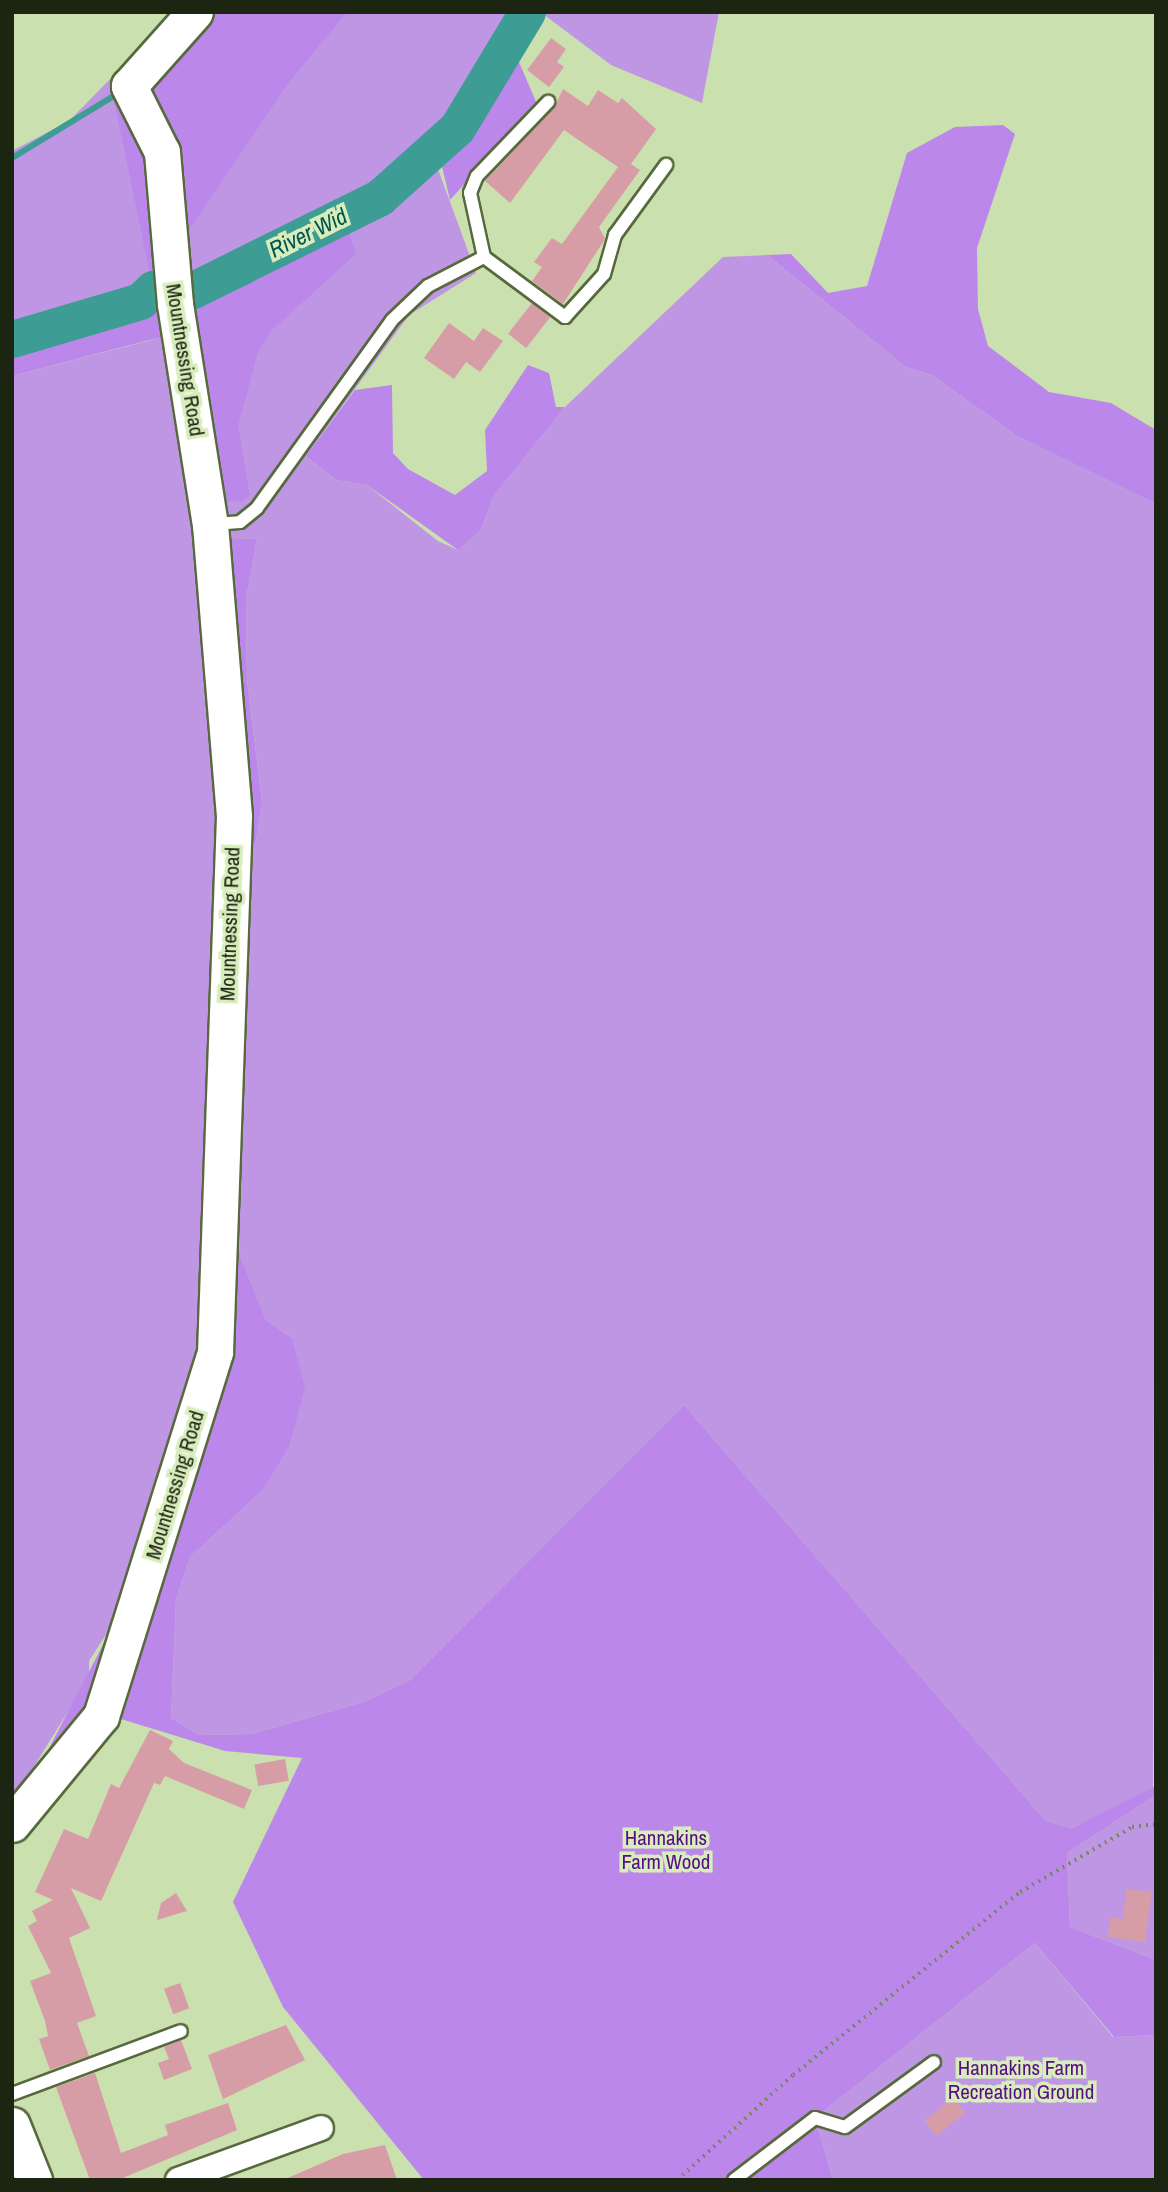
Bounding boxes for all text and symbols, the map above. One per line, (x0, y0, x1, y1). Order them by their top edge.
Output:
water label: River Wid (264, 202, 352, 264)
street label: Mountnessing Road (161, 282, 209, 438)
street label: Mountnessing Road (215, 847, 245, 1001)
street label: Mountnessing Road (140, 1408, 210, 1562)
park label: Hannakins Farm Wood (622, 1825, 710, 1875)
park label: Hannakins Farm Recreation Ground (948, 2055, 1094, 2105)

